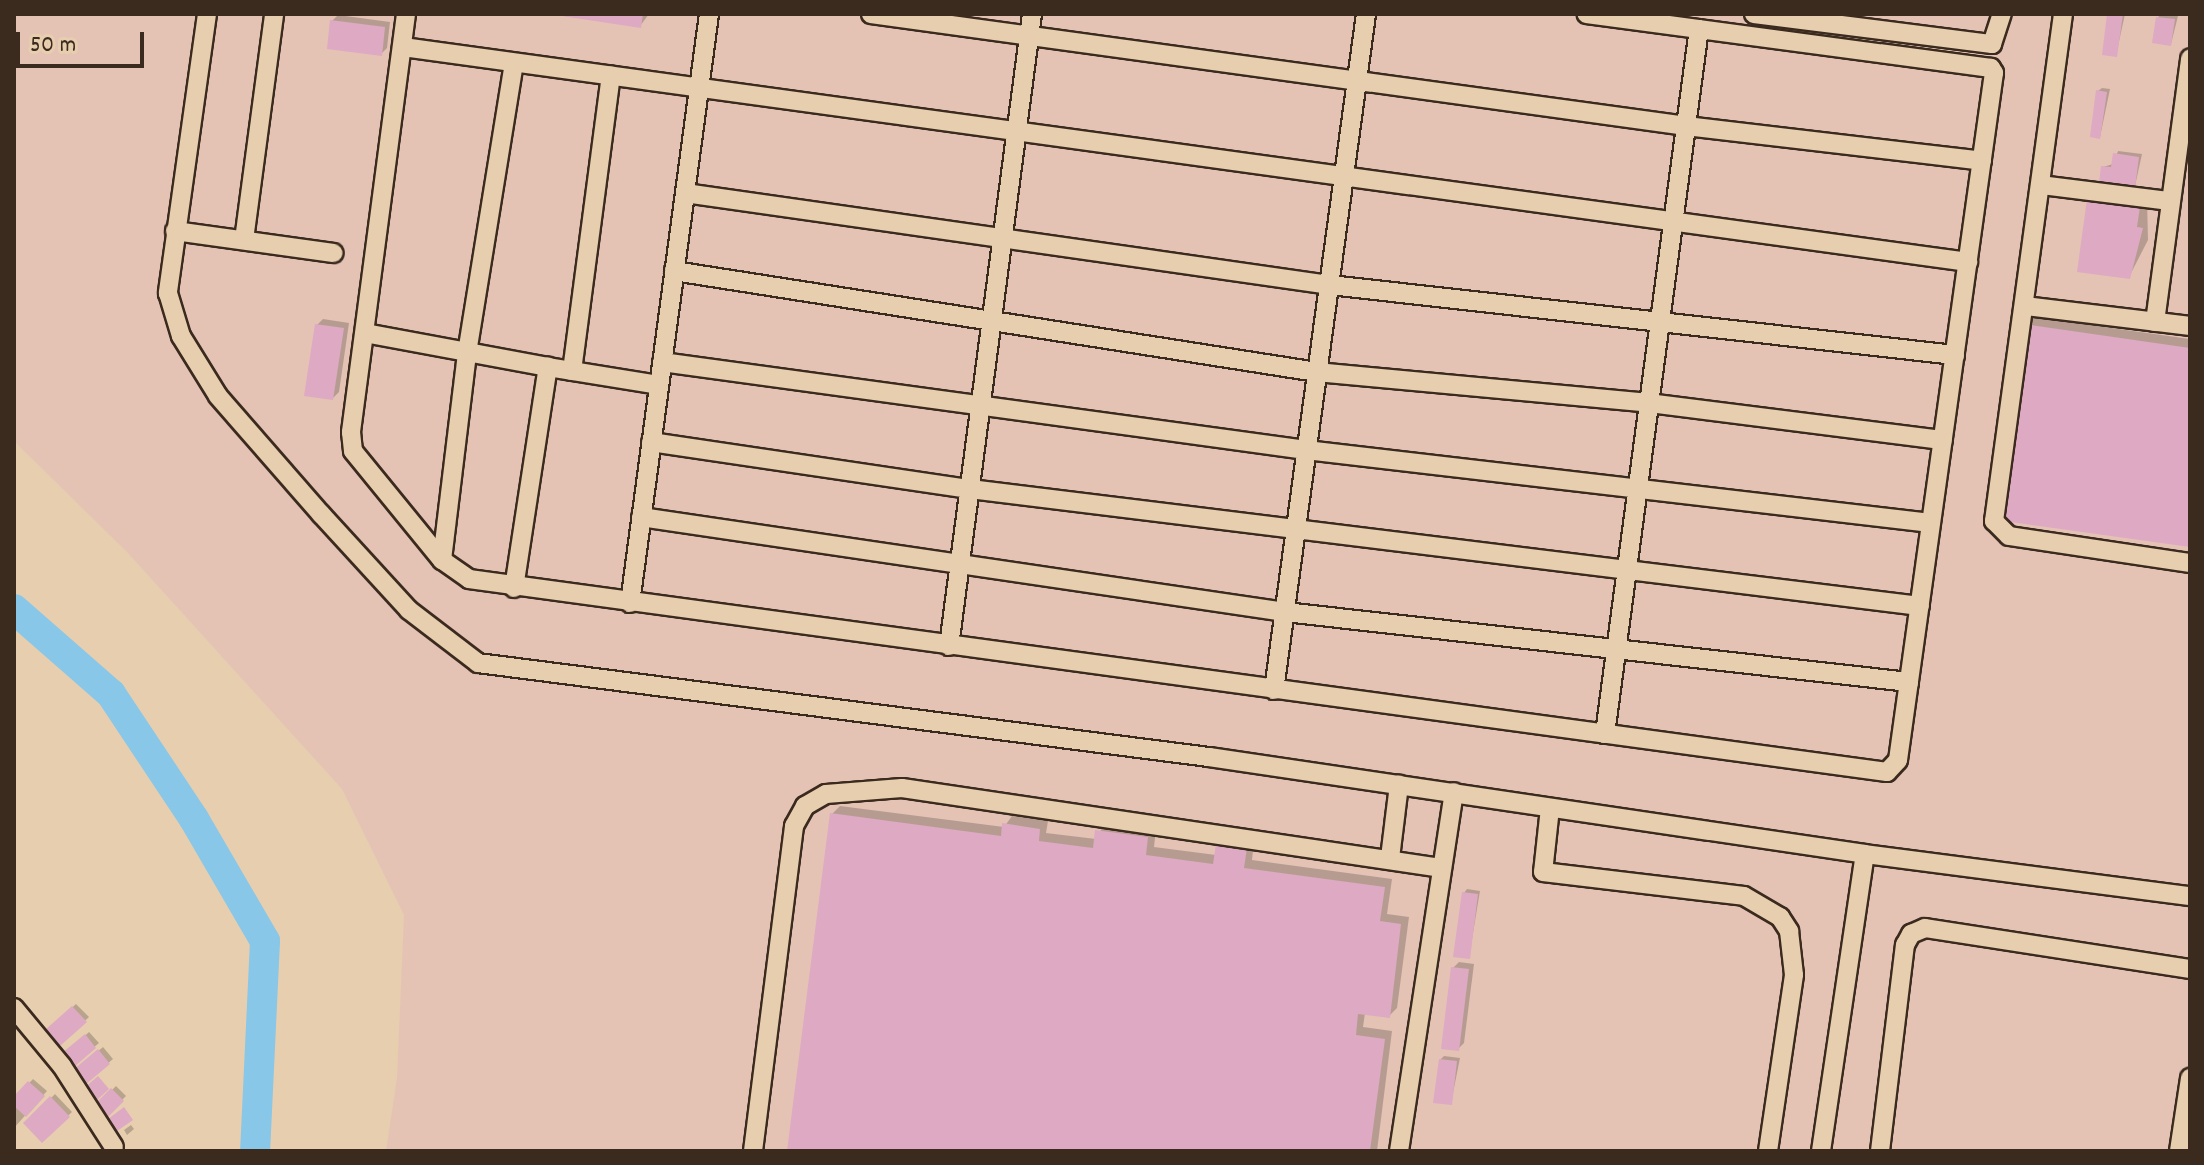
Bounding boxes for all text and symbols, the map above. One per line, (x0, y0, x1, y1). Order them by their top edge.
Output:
scale bar (20, 16, 148, 66)
text: 50 m (30, 29, 76, 63)

